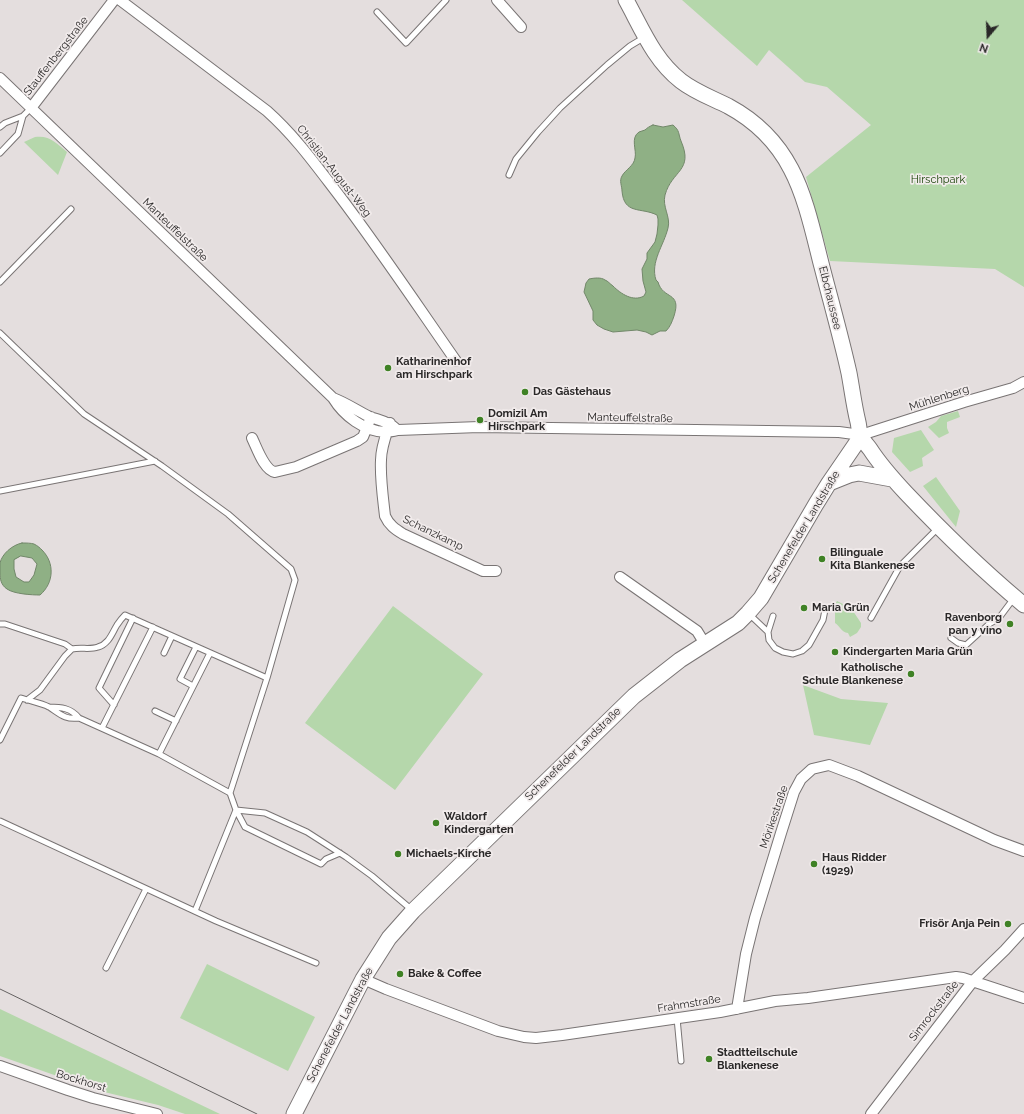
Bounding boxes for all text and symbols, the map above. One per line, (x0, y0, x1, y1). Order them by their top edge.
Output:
street label: Stauffenbergstraße (21, 14, 91, 98)
north arrow (968, 16, 1008, 56)
text: N (978, 40, 990, 55)
street label: Christian-August-Weg (294, 122, 374, 220)
park label: Hirschpark (911, 173, 965, 187)
street label: Manteuffelstraße (140, 196, 210, 264)
street label: Elbchaussee (816, 265, 844, 331)
place label: Katharinenhof am Hirschpark (396, 355, 472, 381)
marker: Katharinenhof am Hirschpark (383, 363, 393, 373)
street label: Mühlenberg (907, 382, 971, 414)
place label: Das Gästehaus (533, 385, 611, 399)
marker: Das Gästehaus (520, 387, 530, 397)
place label: Domizil Am Hirschpark (488, 407, 548, 433)
street label: Manteuffelstraße (587, 411, 673, 425)
marker: Domizil Am Hirschpark (475, 415, 485, 425)
street label: Schenefelder Landstraße (765, 469, 843, 585)
street label: Schanzkamp (401, 513, 465, 553)
place label: Bilinguale Kita Blankenese (830, 546, 915, 572)
marker: Bilinguale Kita Blankenese (817, 554, 827, 564)
place label: Maria Grün (812, 601, 869, 615)
marker: Maria Grün (799, 603, 809, 613)
place label: Ravenborg pan y vino (945, 611, 1002, 637)
marker: Ravenborg pan y vino (1005, 619, 1015, 629)
place label: Kindergarten Maria Grün (843, 645, 973, 659)
marker: Kindergarten Maria Grün (830, 647, 840, 657)
place label: Katholische Schule Blankenese (802, 661, 903, 687)
marker: Katholische Schule Blankenese (906, 669, 916, 679)
street label: Schenefelder Landstraße (522, 705, 624, 803)
street label: Mörikestraße (757, 784, 791, 850)
place label: Waldorf Kindergarten (444, 810, 514, 836)
marker: Waldorf Kindergarten (431, 818, 441, 828)
place label: Michaels-Kirche (406, 847, 491, 861)
marker: Michaels-Kirche (393, 849, 403, 859)
place label: Haus Ridder (1929) (822, 851, 886, 877)
marker: Haus Ridder (1929) (809, 859, 819, 869)
place label: Frisör Anja Pein (919, 917, 1000, 931)
marker: Frisör Anja Pein (1003, 919, 1013, 929)
street label: Schenefelder Landstraße (304, 965, 376, 1085)
place label: Bake & Coffee (408, 967, 482, 981)
marker: Bake & Coffee (395, 969, 405, 979)
street label: Simrockstraße (906, 978, 962, 1044)
street label: Frahmstraße (656, 992, 722, 1016)
place label: Stadtteilschule Blankenese (717, 1046, 798, 1072)
marker: Stadtteilschule Blankenese (704, 1054, 714, 1064)
street label: Bockhorst (54, 1067, 108, 1095)

